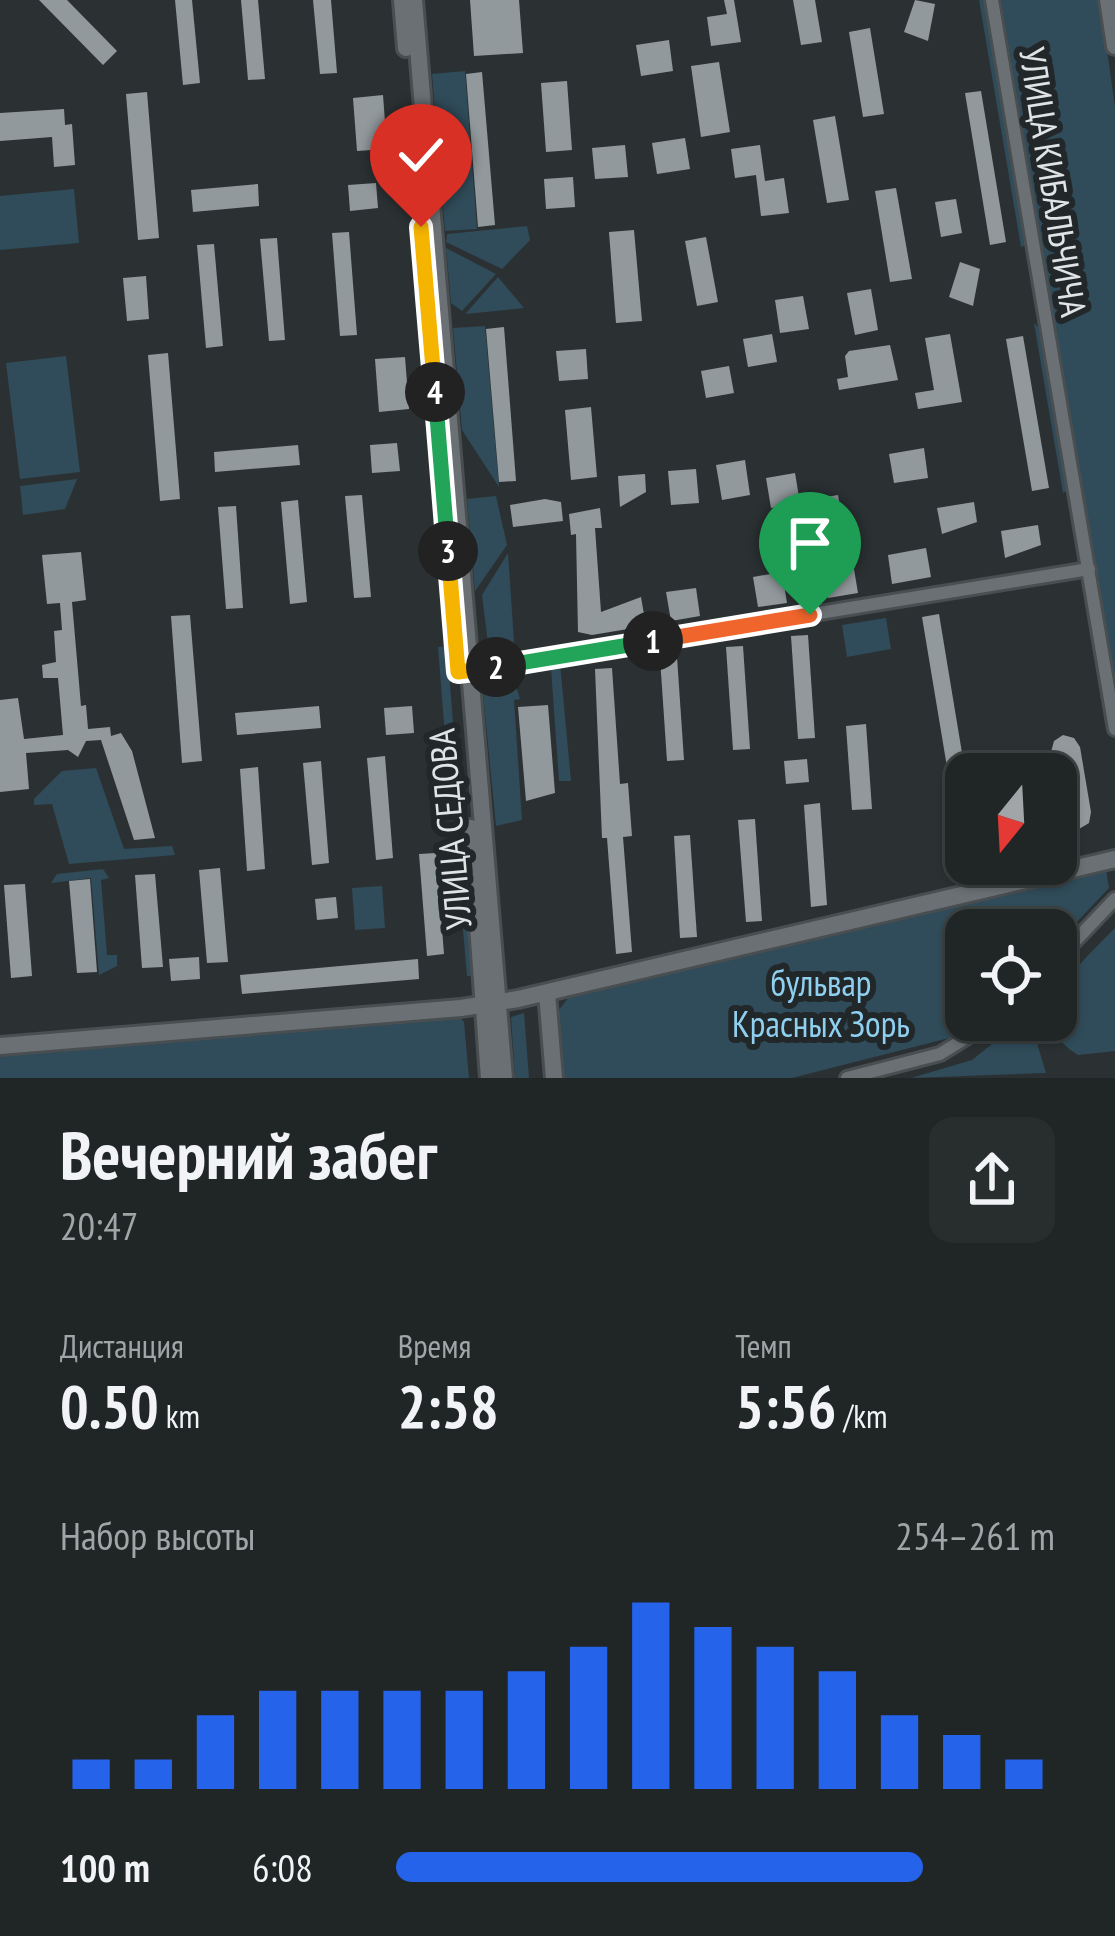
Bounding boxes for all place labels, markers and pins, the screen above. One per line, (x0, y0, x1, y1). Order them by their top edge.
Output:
pin (370, 104, 472, 227)
pin: 4 (405, 362, 465, 422)
pin (759, 492, 861, 615)
pin: 3 (418, 521, 478, 581)
pin: 1 (623, 611, 683, 671)
pin: 2 (466, 637, 526, 697)

